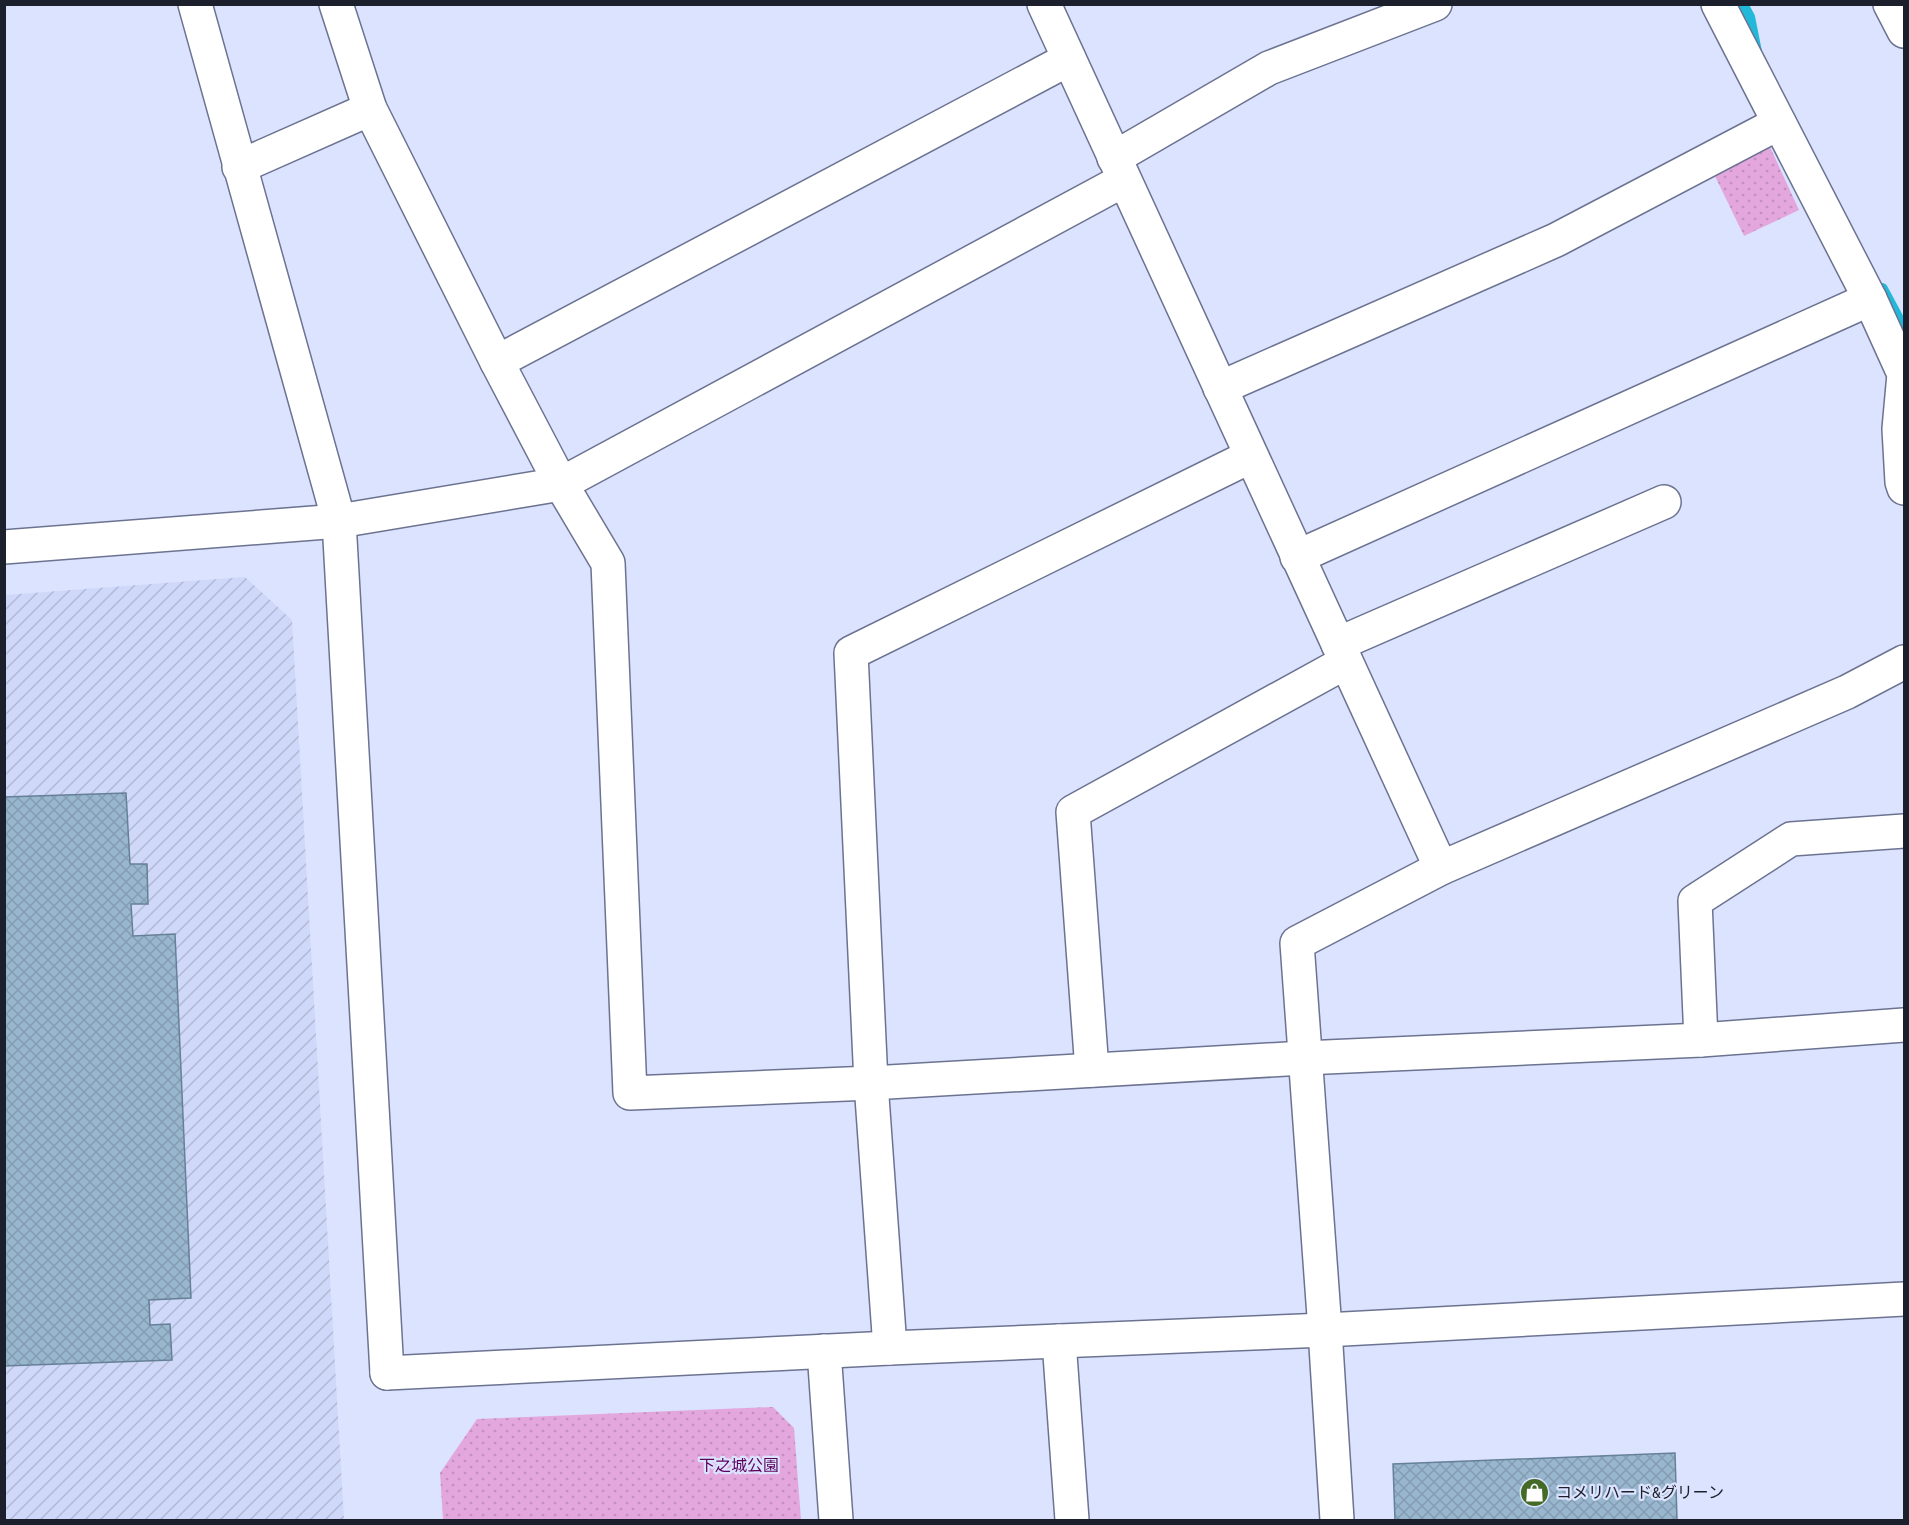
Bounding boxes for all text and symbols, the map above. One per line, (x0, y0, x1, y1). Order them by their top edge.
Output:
park label: 下之城公園 (699, 1454, 779, 1476)
shop icon: コメリハード&グリーン (1519, 1476, 1551, 1508)
place label: コメリハード&グリーン (1556, 1481, 1724, 1503)

